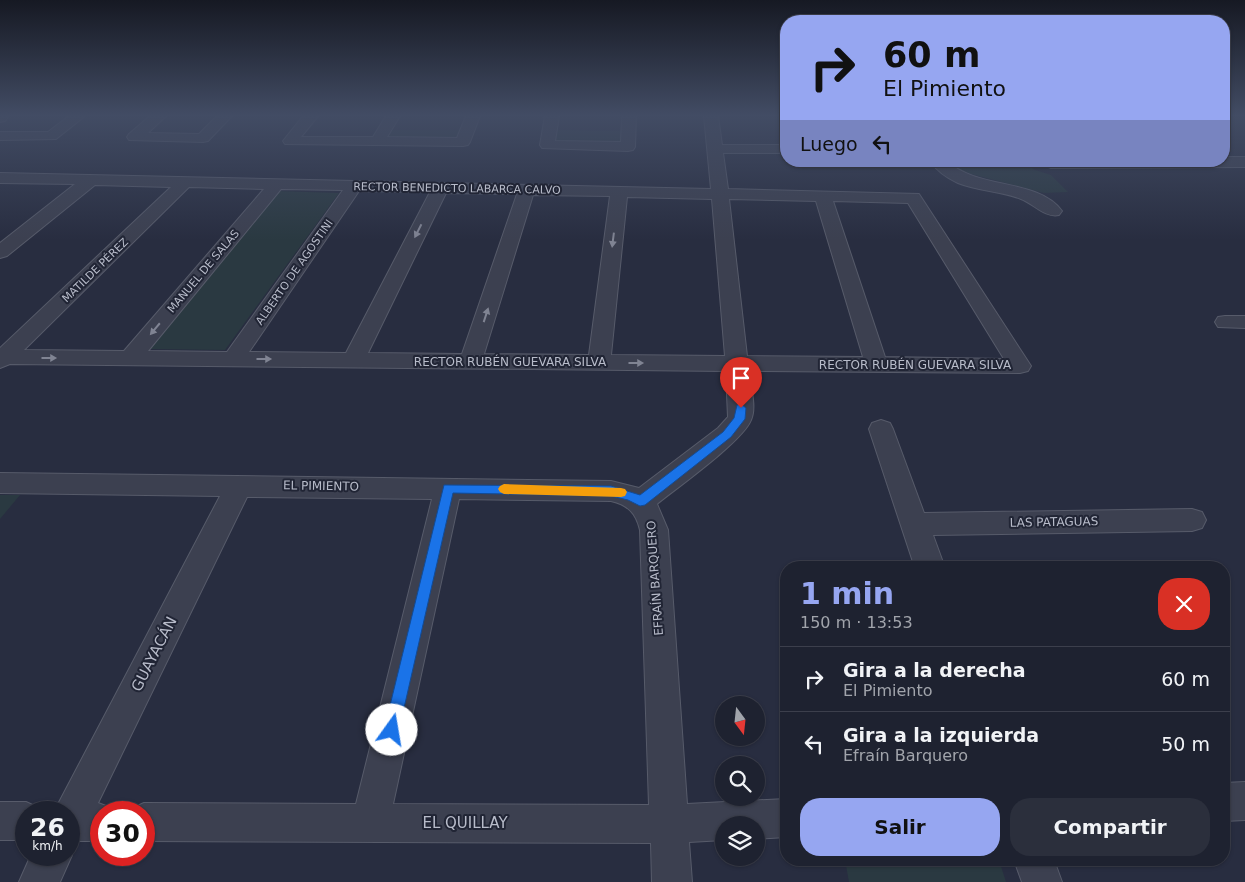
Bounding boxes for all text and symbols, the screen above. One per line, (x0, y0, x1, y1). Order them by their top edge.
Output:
icon: right (800, 35, 865, 100)
text: 60 m (883, 35, 980, 75)
text: El Pimiento (883, 76, 1006, 101)
icon: left (868, 130, 896, 158)
text: Luego (800, 133, 858, 155)
street label: RECTOR BENEDICTO LABARCA CALVO (353, 180, 561, 197)
street label: ALBERTO DE AGOSTINI (253, 217, 336, 328)
one-way arrow (414, 224, 422, 238)
street label: MANUEL DE SALAS (165, 227, 242, 315)
one-way arrow (609, 232, 617, 248)
street label: MATILDE PÉREZ (60, 235, 131, 305)
one-way arrow (483, 307, 491, 322)
one-way arrow (150, 322, 161, 335)
one-way arrow (41, 354, 57, 362)
street label: RECTOR RUBÉN GUEVARA SILVA (414, 354, 607, 369)
one-way arrow (256, 355, 272, 363)
pin (720, 357, 762, 408)
street label: RECTOR RUBÉN GUEVARA SILVA (819, 357, 1012, 372)
one-way arrow (628, 359, 644, 367)
icon: arrive (727, 364, 755, 392)
street label: EL PIMIENTO (283, 478, 359, 494)
street label: LAS PATAGUAS (1010, 514, 1098, 530)
street label: EFRAÍN BARQUERO (643, 520, 666, 636)
text: 1 min (800, 576, 894, 611)
button: close (1158, 578, 1210, 630)
street label: GUAYACÁN (127, 613, 181, 694)
text: 150 m · 13:53 (800, 613, 913, 632)
text: Gira a la derecha (843, 659, 1026, 681)
icon: right (800, 665, 828, 693)
text: 60 m (1161, 668, 1210, 690)
text: El Pimiento (843, 681, 932, 700)
north arrow (715, 696, 765, 746)
map controls (715, 696, 765, 866)
position arrow (365, 703, 417, 755)
text: Gira a la izquierda (843, 724, 1039, 746)
icon: left (800, 730, 828, 758)
text: 50 m (1161, 733, 1210, 755)
text: Efraín Barquero (843, 746, 968, 765)
button: search (715, 756, 765, 806)
button: Salir (800, 798, 1000, 856)
button: Compartir (1010, 798, 1210, 856)
speed limit sign: 30 (90, 801, 155, 866)
text: 26 (30, 813, 65, 842)
street label: EL QUILLAY (422, 814, 508, 832)
button: layers (715, 816, 765, 866)
text: km/h (32, 839, 63, 853)

